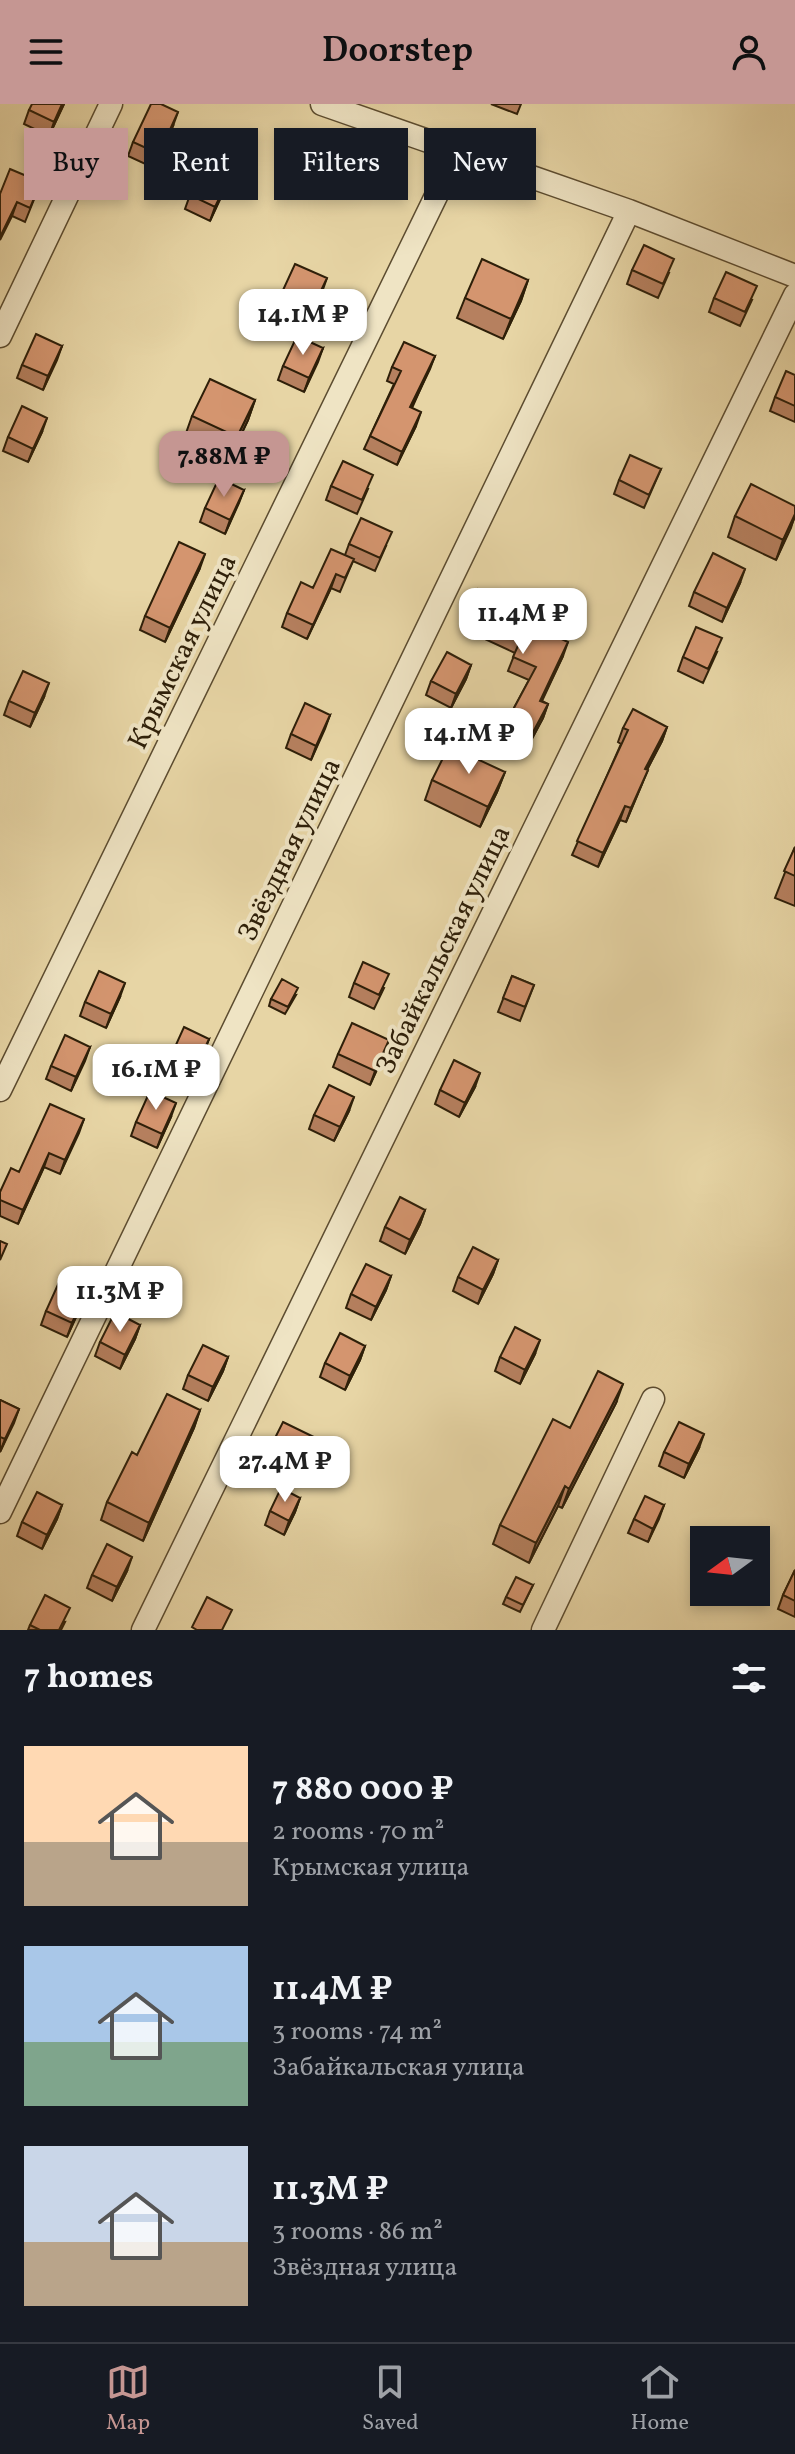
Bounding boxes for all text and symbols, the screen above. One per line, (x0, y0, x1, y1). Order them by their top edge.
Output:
text: Doorstep (322, 27, 473, 77)
icon: menu (24, 30, 68, 74)
icon: person (727, 30, 771, 74)
chip: Buy (24, 128, 128, 200)
chip: Rent (144, 128, 258, 200)
chip: Filters (274, 128, 408, 200)
chip: New (424, 128, 536, 200)
pin: 14.1M ₽ (229, 289, 377, 357)
text: 14.1M ₽ (257, 297, 349, 333)
pin: 7.88M ₽ (150, 431, 298, 499)
text: 7.88M ₽ (177, 439, 271, 475)
street label: Крымская улица (119, 548, 247, 756)
pin: 11.4M ₽ (449, 588, 597, 656)
text: 11.4M ₽ (477, 596, 569, 632)
pin: 14.1M ₽ (395, 708, 543, 776)
text: 14.1M ₽ (423, 716, 515, 752)
street label: Звёздная улица (229, 752, 352, 948)
street label: Забайкальская улица (367, 819, 521, 1081)
pin: 16.1M ₽ (82, 1044, 230, 1112)
text: 16.1M ₽ (111, 1052, 201, 1088)
pin: 11.3M ₽ (46, 1266, 194, 1334)
text: 11.3M ₽ (75, 1274, 165, 1310)
pin: 27.4M ₽ (211, 1436, 359, 1504)
text: 27.4M ₽ (238, 1444, 332, 1480)
north arrow (690, 1526, 770, 1606)
map controls (690, 1526, 770, 1606)
text: 7 homes (24, 1655, 153, 1702)
icon: filters (727, 1656, 771, 1700)
text: 7 880 000 ₽ (272, 1767, 453, 1814)
icon: home (88, 1778, 184, 1874)
text: 2 rooms · 70 m² (272, 1814, 444, 1850)
text: Крымская улица (272, 1850, 469, 1886)
text: 11.4M ₽ (272, 1967, 393, 2014)
icon: home (88, 1978, 184, 2074)
text: 3 rooms · 74 m² (272, 2014, 442, 2050)
text: Забайкальская улица (272, 2050, 525, 2086)
text: 11.3M ₽ (272, 2167, 389, 2214)
icon: home (88, 2178, 184, 2274)
text: 3 rooms · 86 m² (272, 2214, 443, 2250)
text: Звёздная улица (272, 2250, 457, 2286)
tab: Map (106, 2360, 150, 2439)
tab: Saved (362, 2360, 419, 2439)
tab: Home (631, 2360, 689, 2439)

